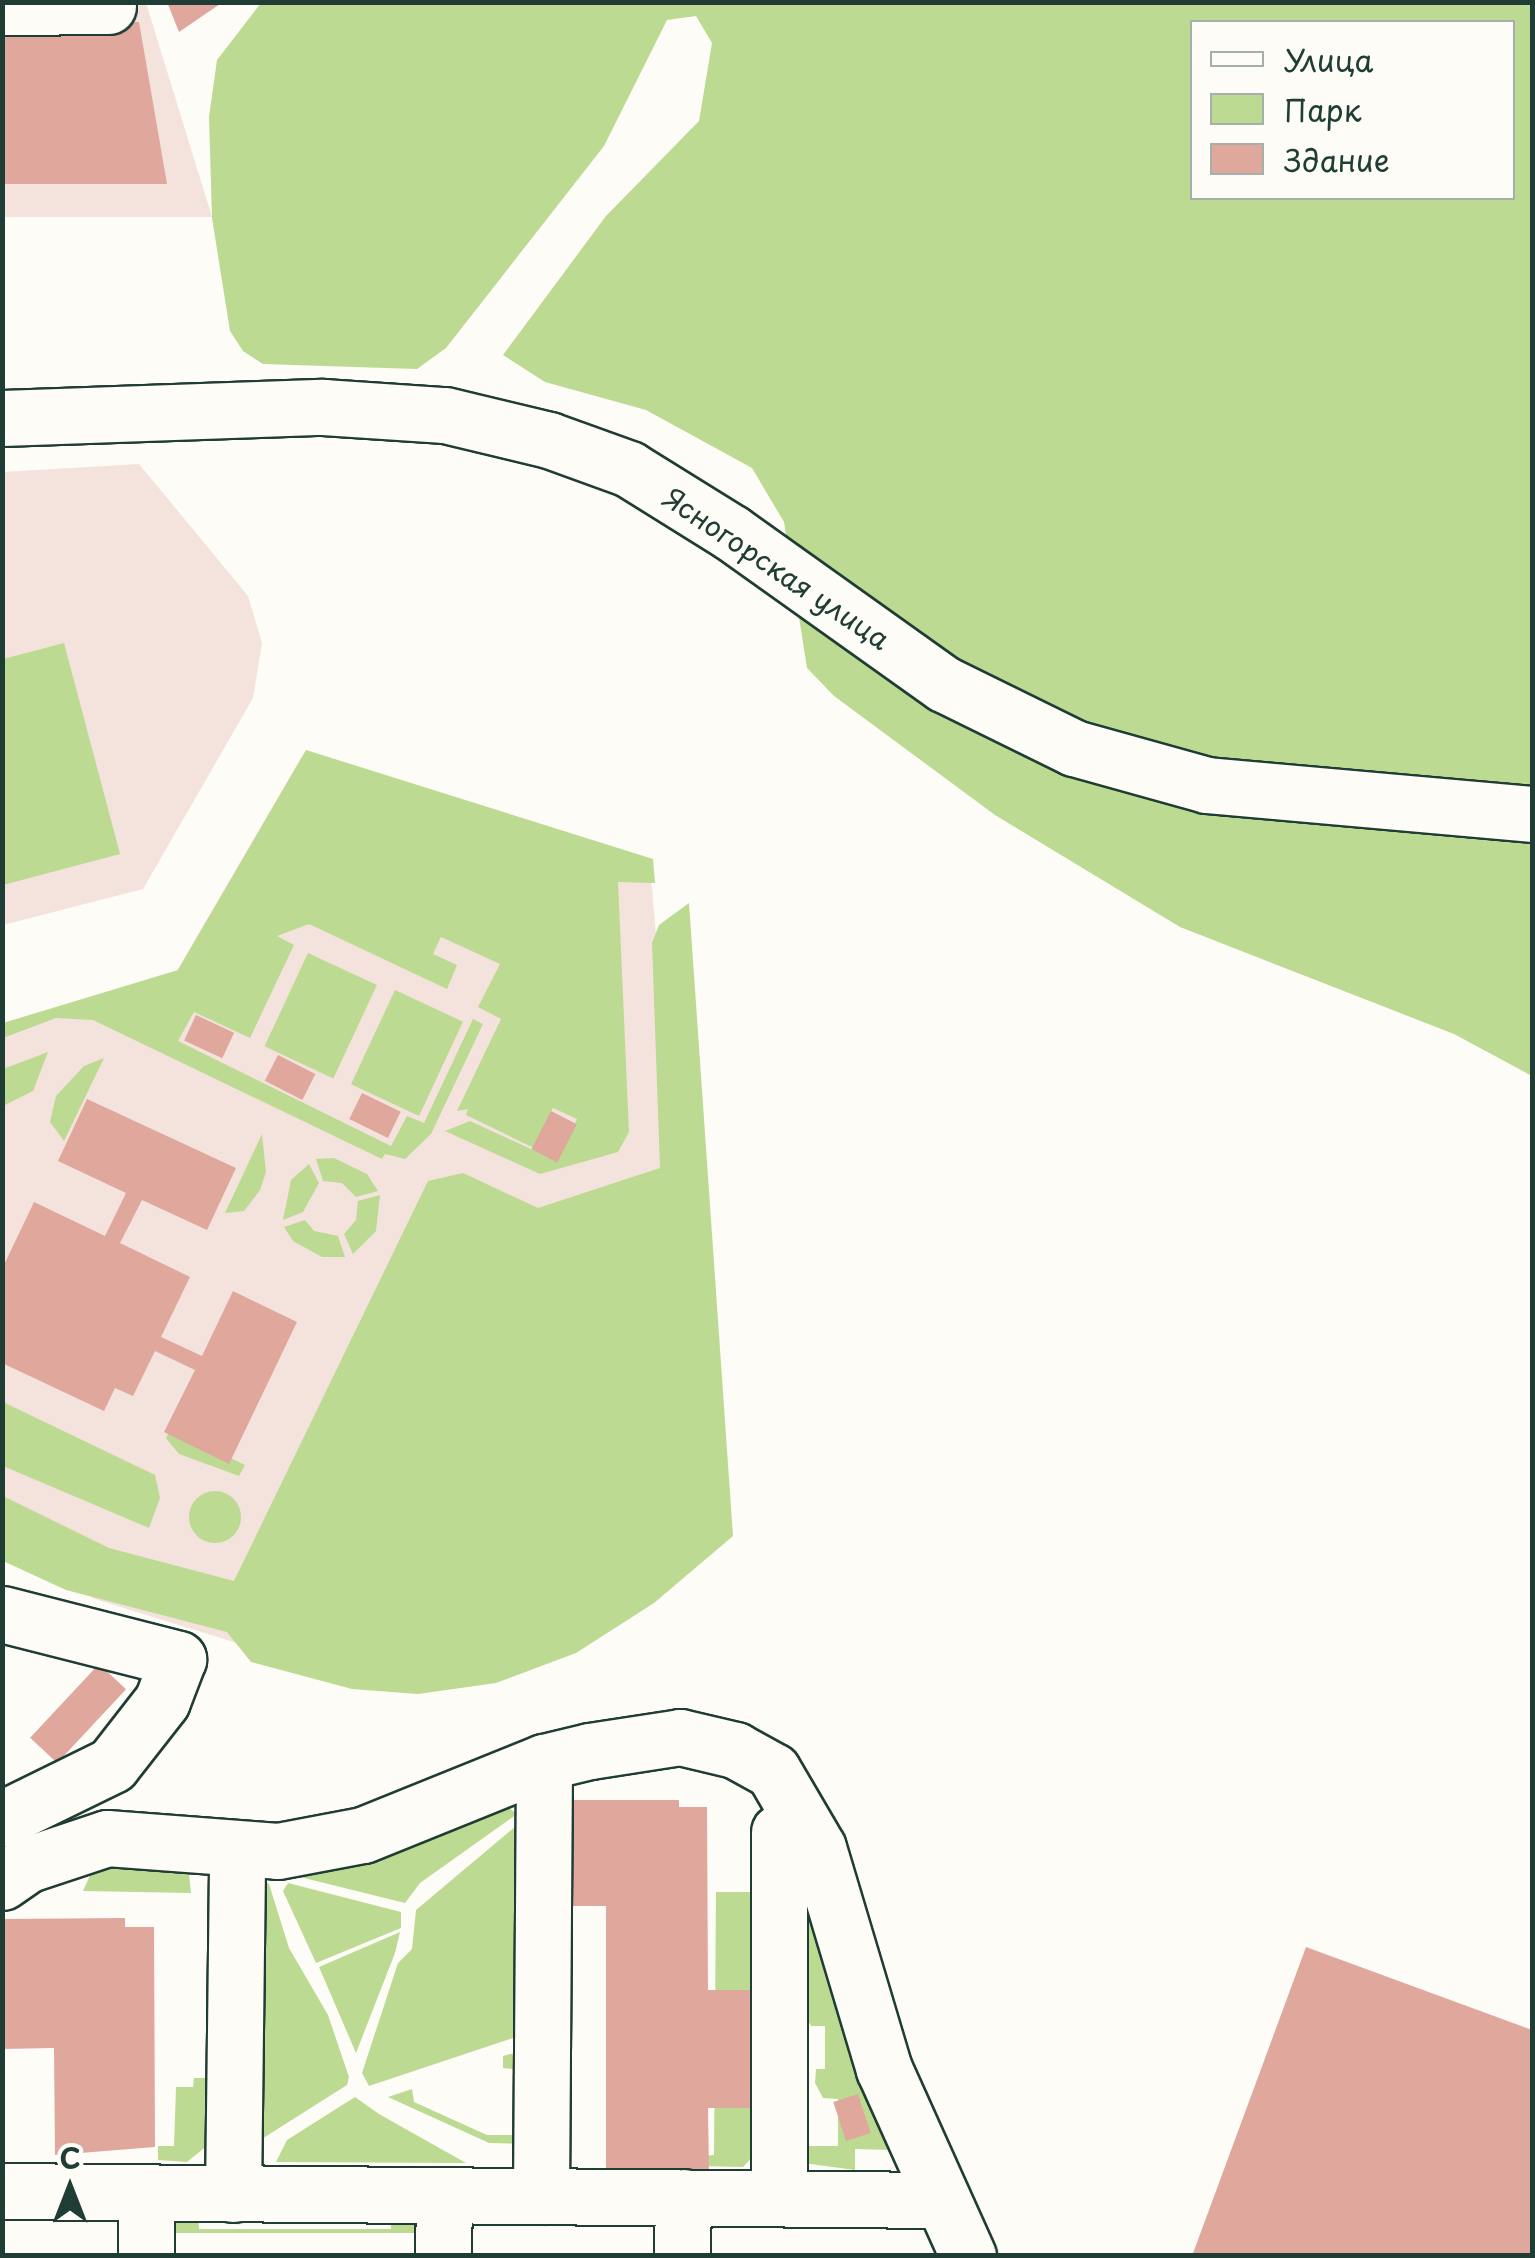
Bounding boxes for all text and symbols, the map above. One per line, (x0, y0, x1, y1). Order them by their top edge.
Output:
legend (1190, 20, 1515, 200)
text: Улица (1284, 37, 1373, 82)
text: Парк (1284, 87, 1361, 132)
text: Здание (1284, 137, 1390, 182)
street label: Ясногорская улица (657, 480, 897, 656)
text: С (59, 2136, 81, 2179)
north arrow (20, 2138, 120, 2238)

